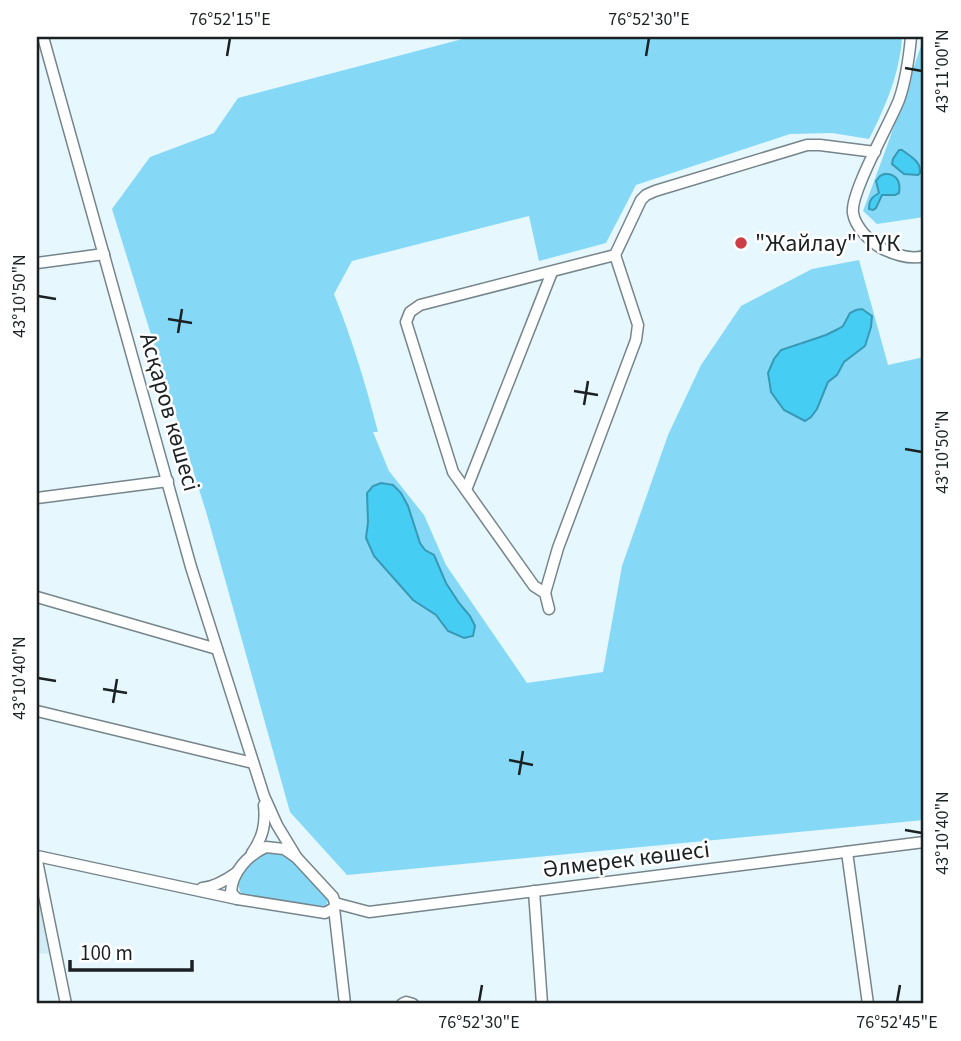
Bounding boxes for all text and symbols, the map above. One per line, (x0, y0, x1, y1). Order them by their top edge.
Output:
text: 76°52'15"E (189, 7, 271, 32)
text: 76°52'30"E (608, 7, 690, 32)
text: 43°11'00"N (930, 29, 955, 113)
place label: "Жайлау" ТҮК (755, 226, 900, 261)
marker: "Жайлау" ТҮК (733, 235, 749, 251)
text: 43°10'50"N (7, 254, 32, 338)
street label: Асқаров көшесі (130, 329, 209, 496)
text: 43°10'50"N (930, 410, 955, 494)
text: 43°10'40"N (7, 636, 32, 720)
text: 43°10'40"N (930, 791, 955, 875)
street label: Әлмерек көшесі (540, 832, 712, 887)
scale bar (70, 929, 192, 973)
text: 100 m (80, 938, 133, 968)
text: 76°52'30"E (438, 1010, 520, 1035)
text: 76°52'45"E (856, 1010, 938, 1035)

